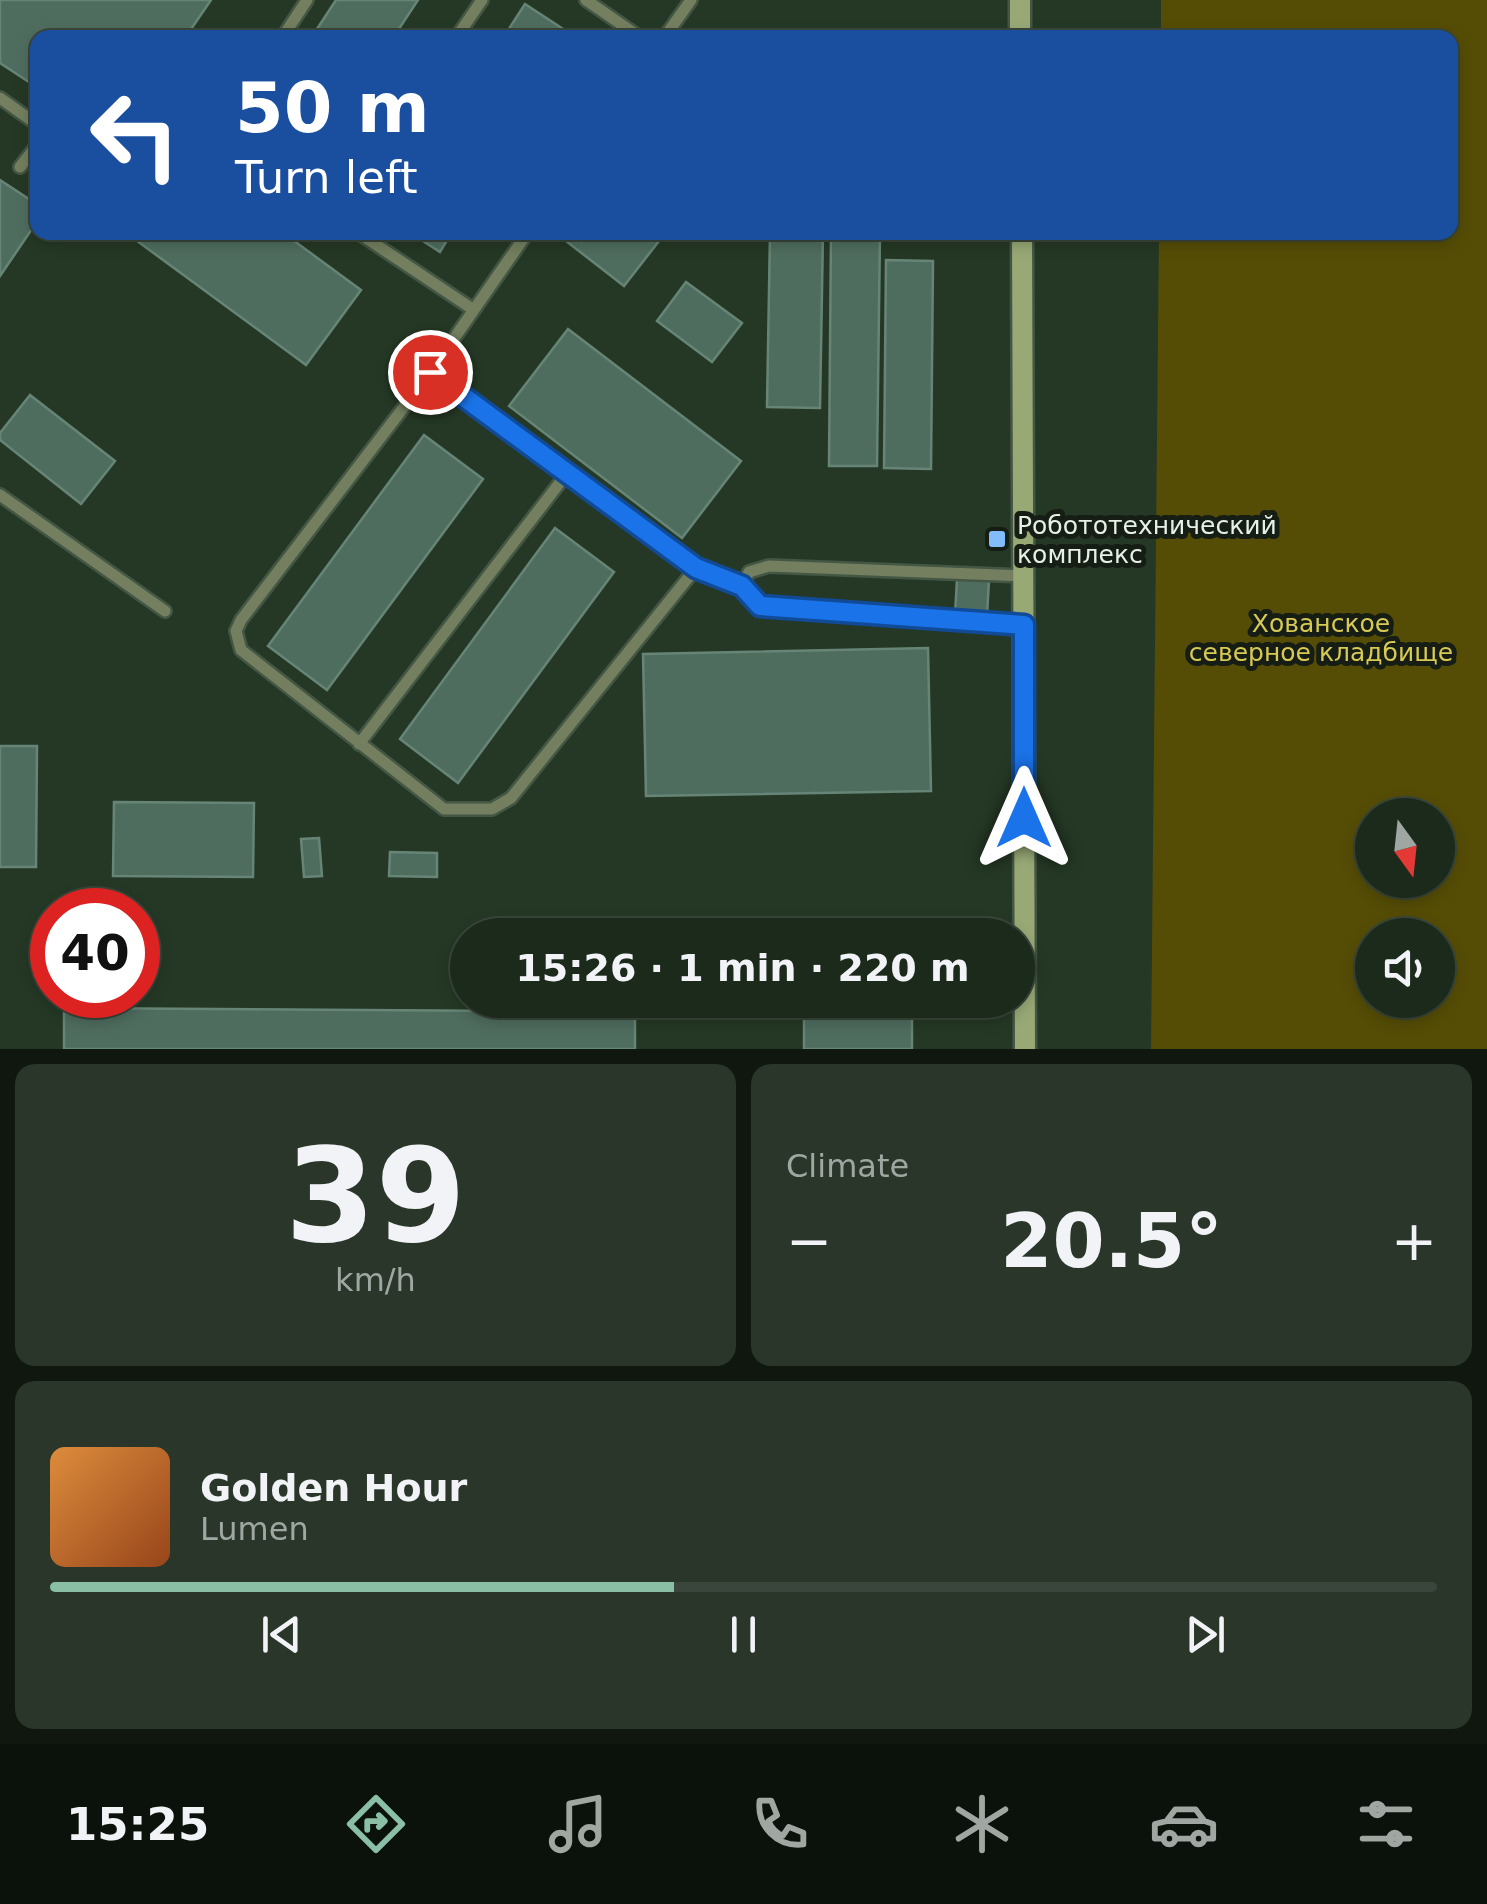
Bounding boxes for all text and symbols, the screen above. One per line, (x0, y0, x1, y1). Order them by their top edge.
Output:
text: 50 m (235, 67, 430, 149)
icon: left (70, 70, 200, 200)
text: Turn left (235, 151, 418, 204)
pin (388, 330, 473, 415)
icon: arrive (403, 345, 458, 400)
place label: Робототехнический комплекс (1017, 511, 1277, 569)
marker: Робототехнический комплекс (986, 528, 1008, 550)
park label: Хованское северное кладбище (1189, 609, 1453, 667)
position arrow (972, 766, 1076, 870)
north arrow (1355, 798, 1455, 898)
map controls (1355, 798, 1455, 1018)
speed limit sign: 40 (30, 888, 160, 1018)
button: sound (1355, 918, 1455, 1018)
text: 15:26 · 1 min · 220 m (515, 946, 970, 990)
text: 39 (285, 1120, 466, 1272)
text: Climate (786, 1147, 909, 1185)
text: 20.5° (1000, 1197, 1223, 1285)
text: − (786, 1209, 832, 1273)
text: + (1391, 1209, 1437, 1273)
text: km/h (335, 1261, 416, 1299)
text: Golden Hour (200, 1466, 467, 1510)
text: Lumen (200, 1510, 309, 1548)
icon: previous (254, 1607, 309, 1662)
icon: pause (716, 1607, 771, 1662)
icon: next (1178, 1607, 1233, 1662)
icon: directions (341, 1789, 411, 1859)
icon: music (543, 1789, 613, 1859)
icon: phone (745, 1789, 815, 1859)
icon: climate (947, 1789, 1017, 1859)
icon: car (1149, 1789, 1219, 1859)
icon: filters (1351, 1789, 1421, 1859)
text: 15:25 (66, 1798, 209, 1851)

